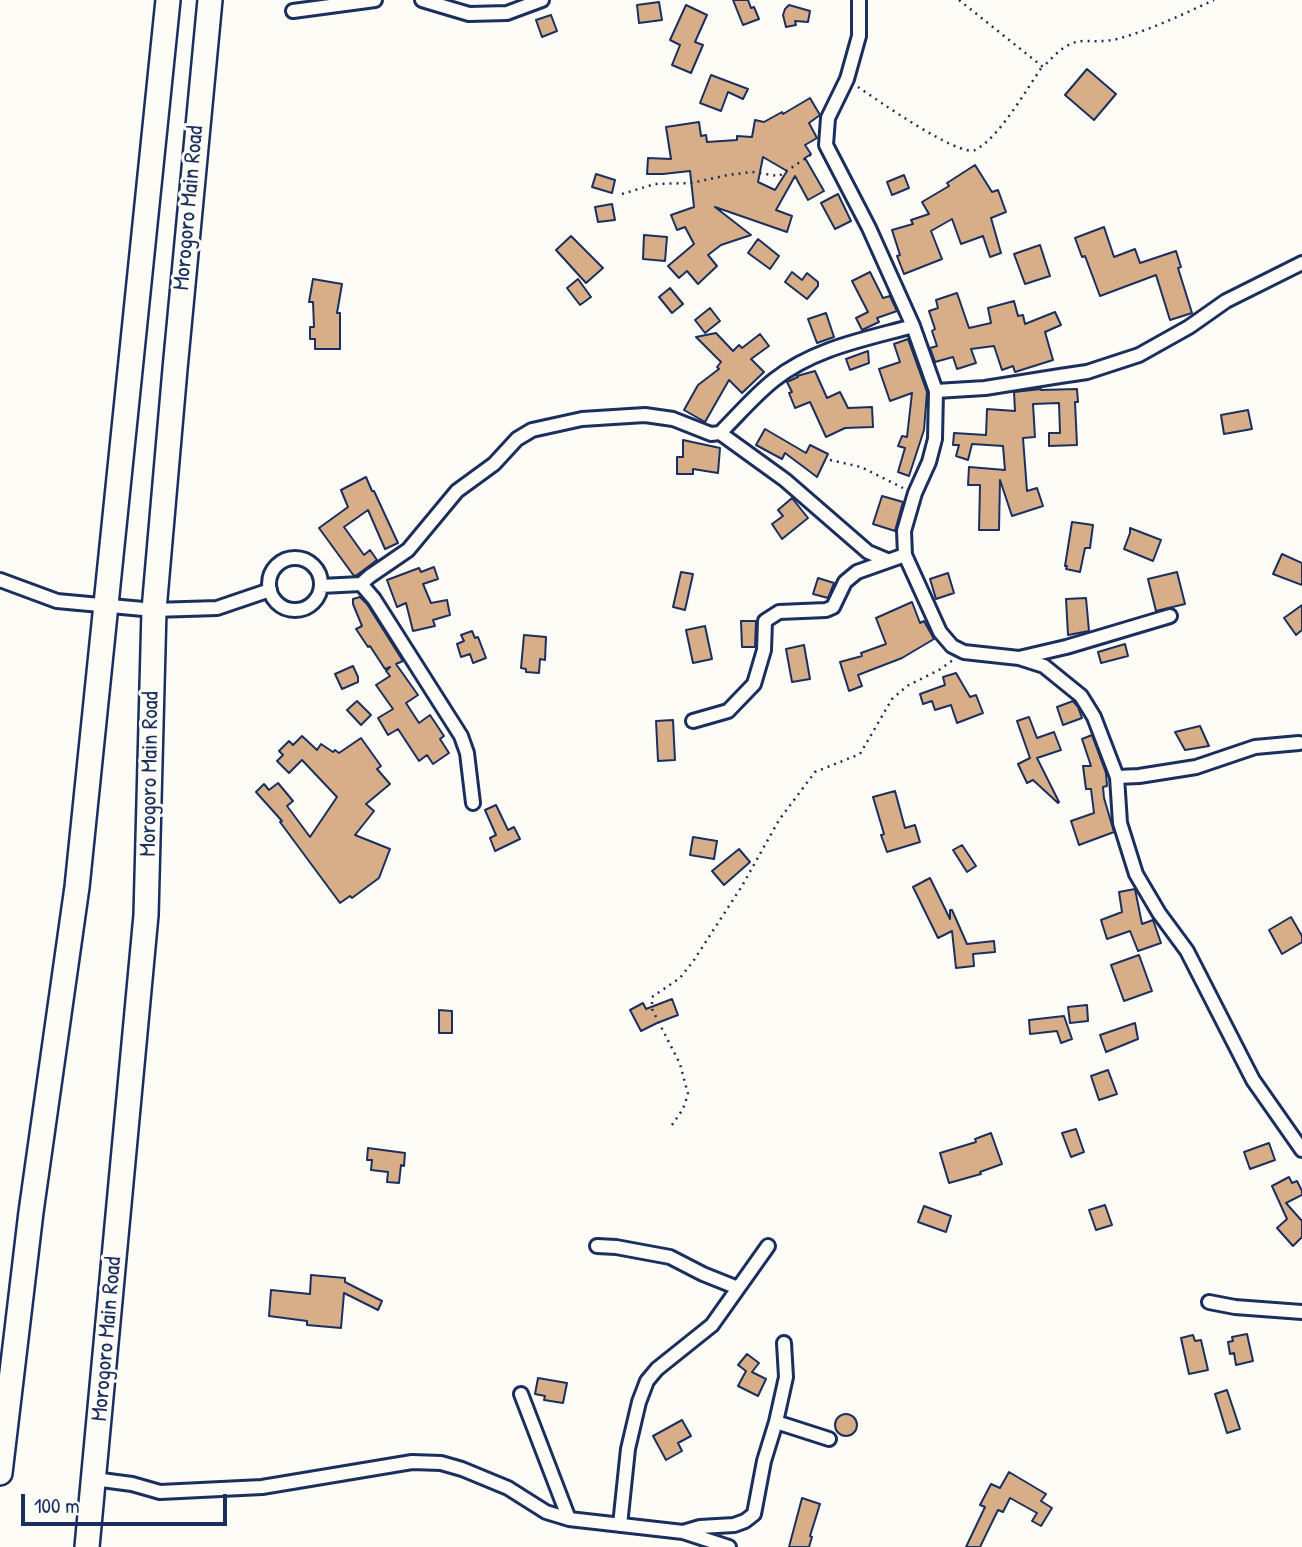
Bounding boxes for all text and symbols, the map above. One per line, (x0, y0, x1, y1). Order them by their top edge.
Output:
street label: Morogoro Main Road (168, 124, 210, 292)
street label: Morogoro Main Road (135, 691, 165, 857)
street label: Morogoro Main Road (86, 1255, 128, 1423)
scale bar (24, 1480, 231, 1524)
text: 100 m (34, 1491, 80, 1520)

